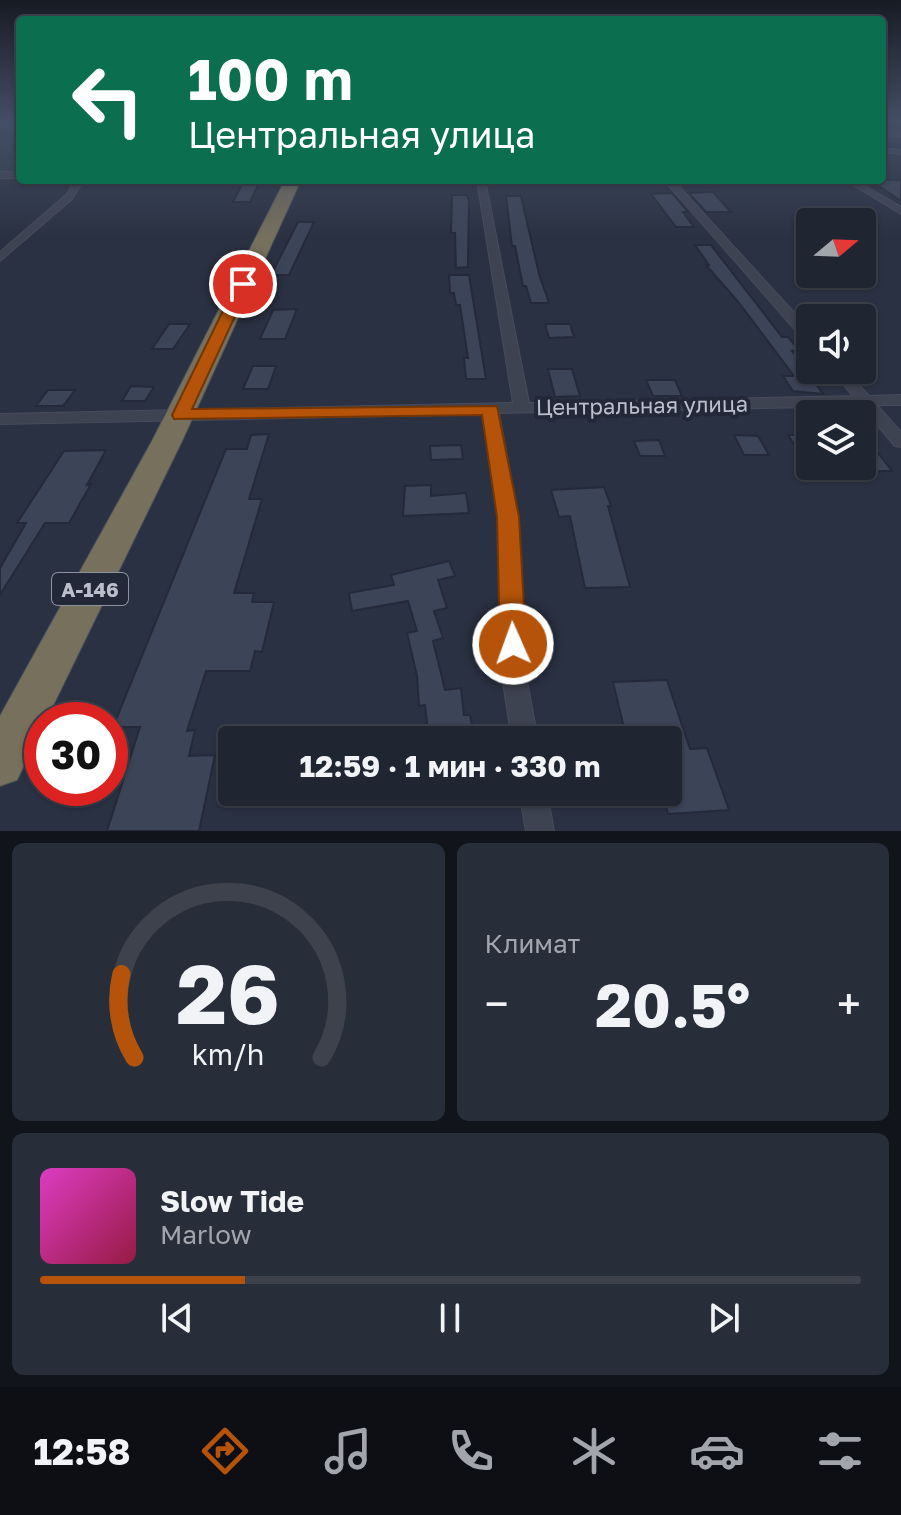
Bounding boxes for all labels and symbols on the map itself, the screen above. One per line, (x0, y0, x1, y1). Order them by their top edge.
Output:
north arrow (796, 208, 876, 288)
pin (209, 250, 277, 318)
street label: Центральная улица (536, 390, 748, 420)
road number: А-146 (52, 573, 128, 605)
position arrow (471, 602, 555, 686)
speed limit sign: 30 (24, 702, 128, 806)

